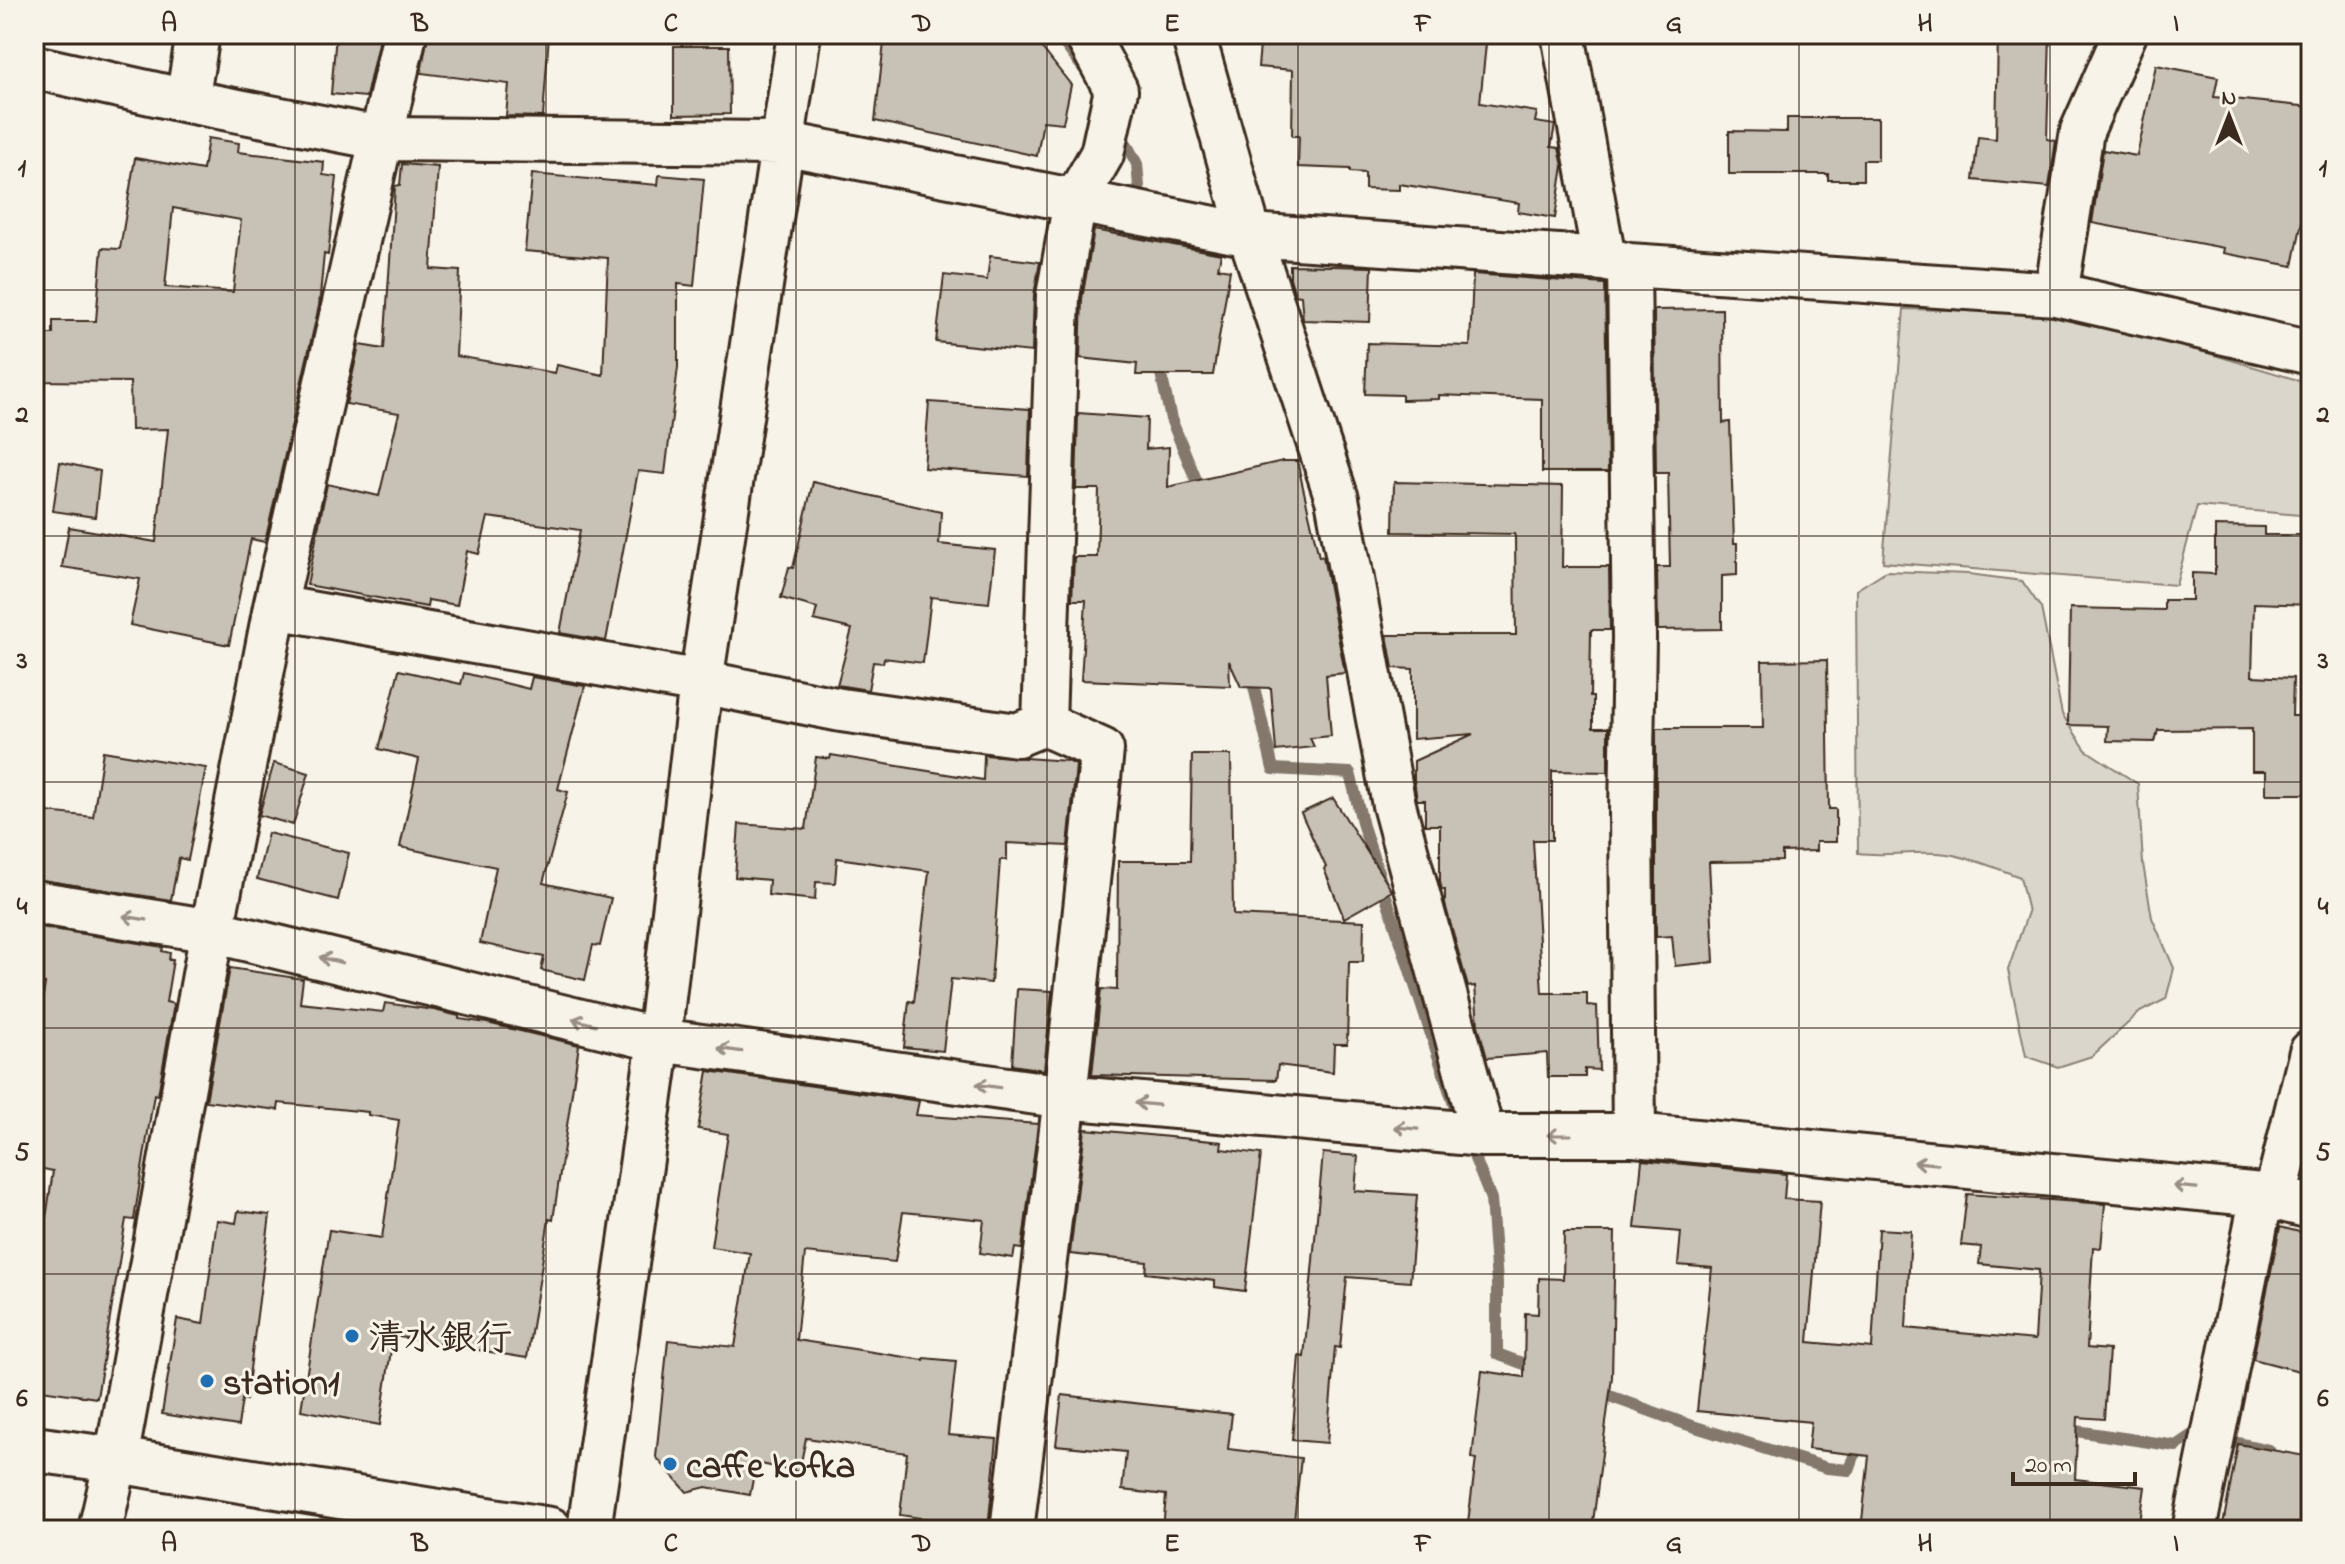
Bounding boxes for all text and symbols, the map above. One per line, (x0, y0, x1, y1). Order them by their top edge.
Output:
text: A (161, 6, 177, 44)
text: B (410, 6, 429, 44)
text: C (664, 6, 678, 44)
text: D (911, 6, 932, 44)
text: E (1164, 6, 1180, 44)
text: F (1413, 6, 1432, 44)
text: G (1666, 6, 1682, 44)
text: H (1917, 6, 1933, 44)
text: I (2173, 6, 2179, 44)
north arrow (2189, 76, 2269, 156)
text: N (2222, 83, 2236, 115)
text: 1 (18, 151, 27, 189)
text: 1 (2319, 151, 2328, 189)
text: 2 (15, 397, 29, 435)
text: 2 (2316, 397, 2330, 435)
text: 3 (16, 643, 28, 681)
text: 3 (2317, 643, 2329, 681)
text: 4 (17, 889, 28, 927)
text: 4 (2318, 889, 2329, 927)
one-way arrow (122, 910, 148, 925)
one-way arrow (319, 952, 344, 967)
one-way arrow (571, 1014, 597, 1029)
one-way arrow (718, 1042, 743, 1057)
one-way arrow (975, 1078, 1001, 1093)
one-way arrow (1134, 1097, 1161, 1112)
one-way arrow (1393, 1120, 1420, 1135)
one-way arrow (1546, 1127, 1573, 1143)
text: 5 (15, 1135, 30, 1173)
text: 5 (2316, 1135, 2331, 1173)
one-way arrow (1913, 1155, 1940, 1170)
one-way arrow (2172, 1180, 2199, 1195)
place label: 清水銀行 (368, 1314, 512, 1367)
marker: 清水銀行 (343, 1327, 361, 1345)
place label: station1 (223, 1359, 340, 1412)
marker: station1 (198, 1372, 216, 1390)
text: 6 (16, 1381, 28, 1419)
text: 6 (2317, 1381, 2329, 1419)
scale bar (2013, 1436, 2135, 1486)
place label: caffe kofka (686, 1442, 855, 1495)
text: 20 m (2025, 1449, 2072, 1484)
marker: caffe kofka (661, 1455, 679, 1473)
text: A (161, 1526, 177, 1564)
text: B (410, 1526, 429, 1564)
text: C (664, 1526, 678, 1564)
text: D (911, 1526, 932, 1564)
text: E (1164, 1526, 1180, 1564)
text: F (1413, 1526, 1432, 1564)
text: G (1666, 1526, 1682, 1564)
text: H (1917, 1526, 1933, 1564)
text: I (2173, 1526, 2179, 1564)

